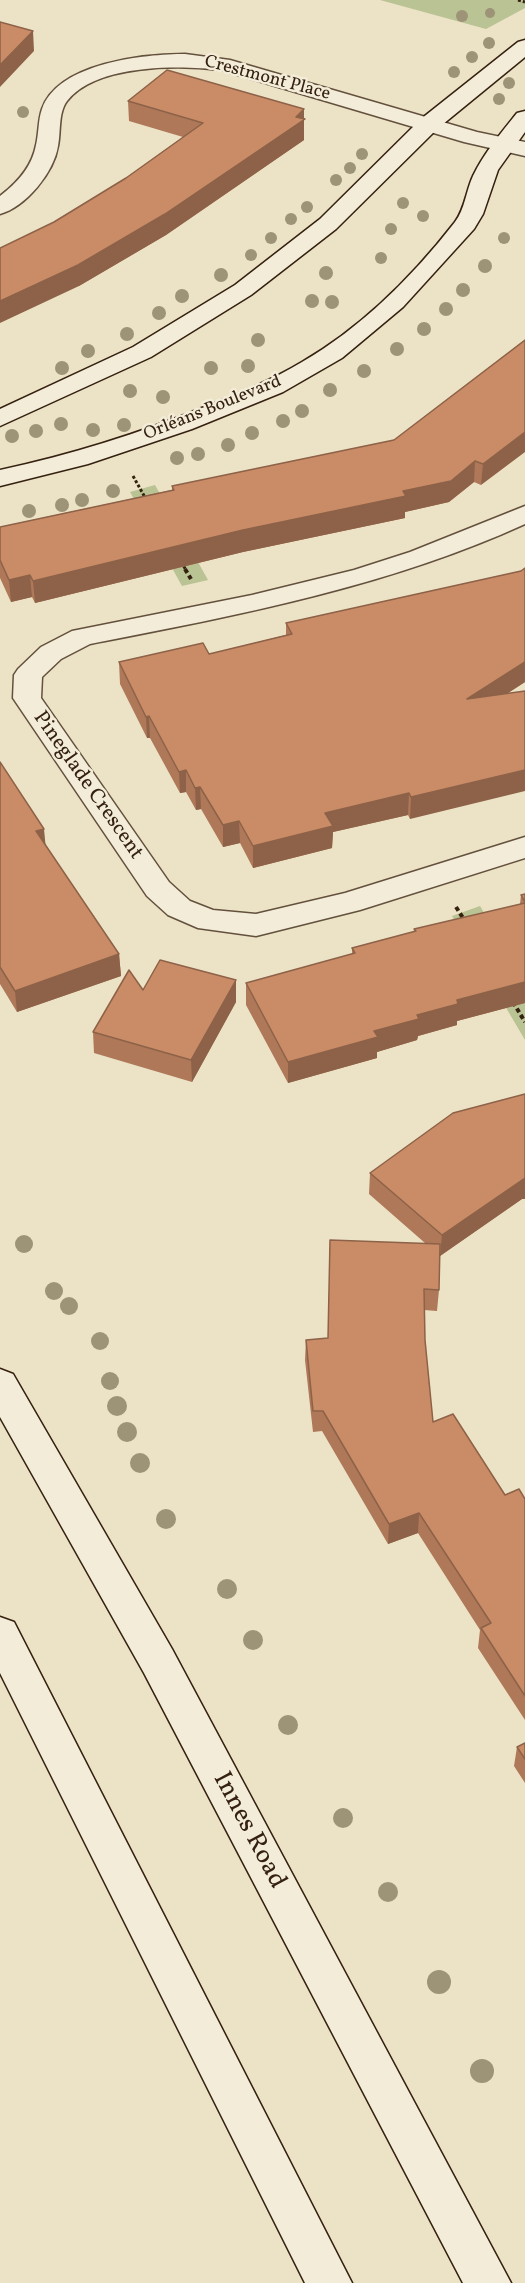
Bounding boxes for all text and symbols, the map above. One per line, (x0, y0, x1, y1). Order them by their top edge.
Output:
street label: Crestmont Place (202, 52, 332, 106)
street label: Orléans Boulevard (141, 372, 285, 446)
street label: Pineglade Crescent (26, 707, 148, 865)
street label: Innes Road (204, 1767, 292, 1895)

